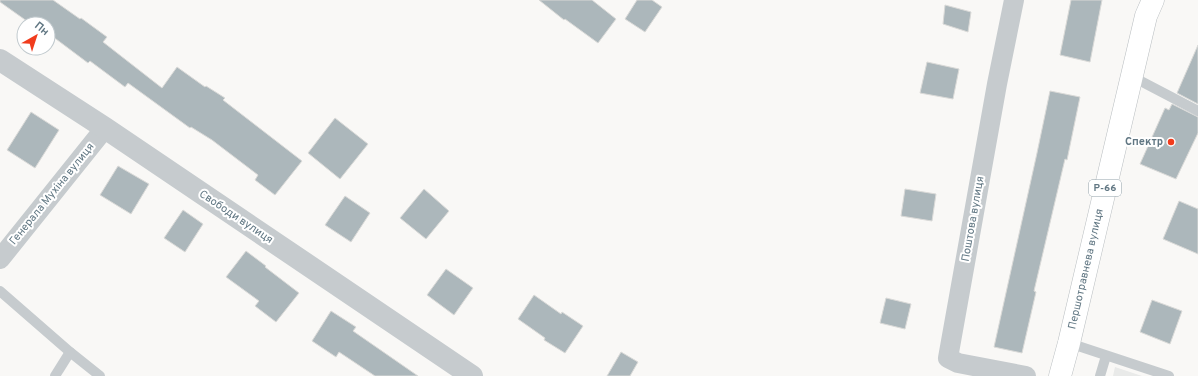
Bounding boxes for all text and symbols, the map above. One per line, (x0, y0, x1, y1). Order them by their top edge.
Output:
north arrow (16, 16, 56, 56)
text: Пн (31, 19, 52, 39)
place label: Спектр (1125, 135, 1163, 149)
marker: Спектр (1166, 137, 1176, 147)
street label: Генерала Мухіна вулиця (7, 140, 97, 248)
street label: Поштова вулиця (959, 175, 987, 263)
road number: Р-66 (1089, 180, 1121, 196)
street label: Свободи вулиця (196, 187, 276, 247)
street label: Першотравнева вулиця (1065, 207, 1107, 331)

